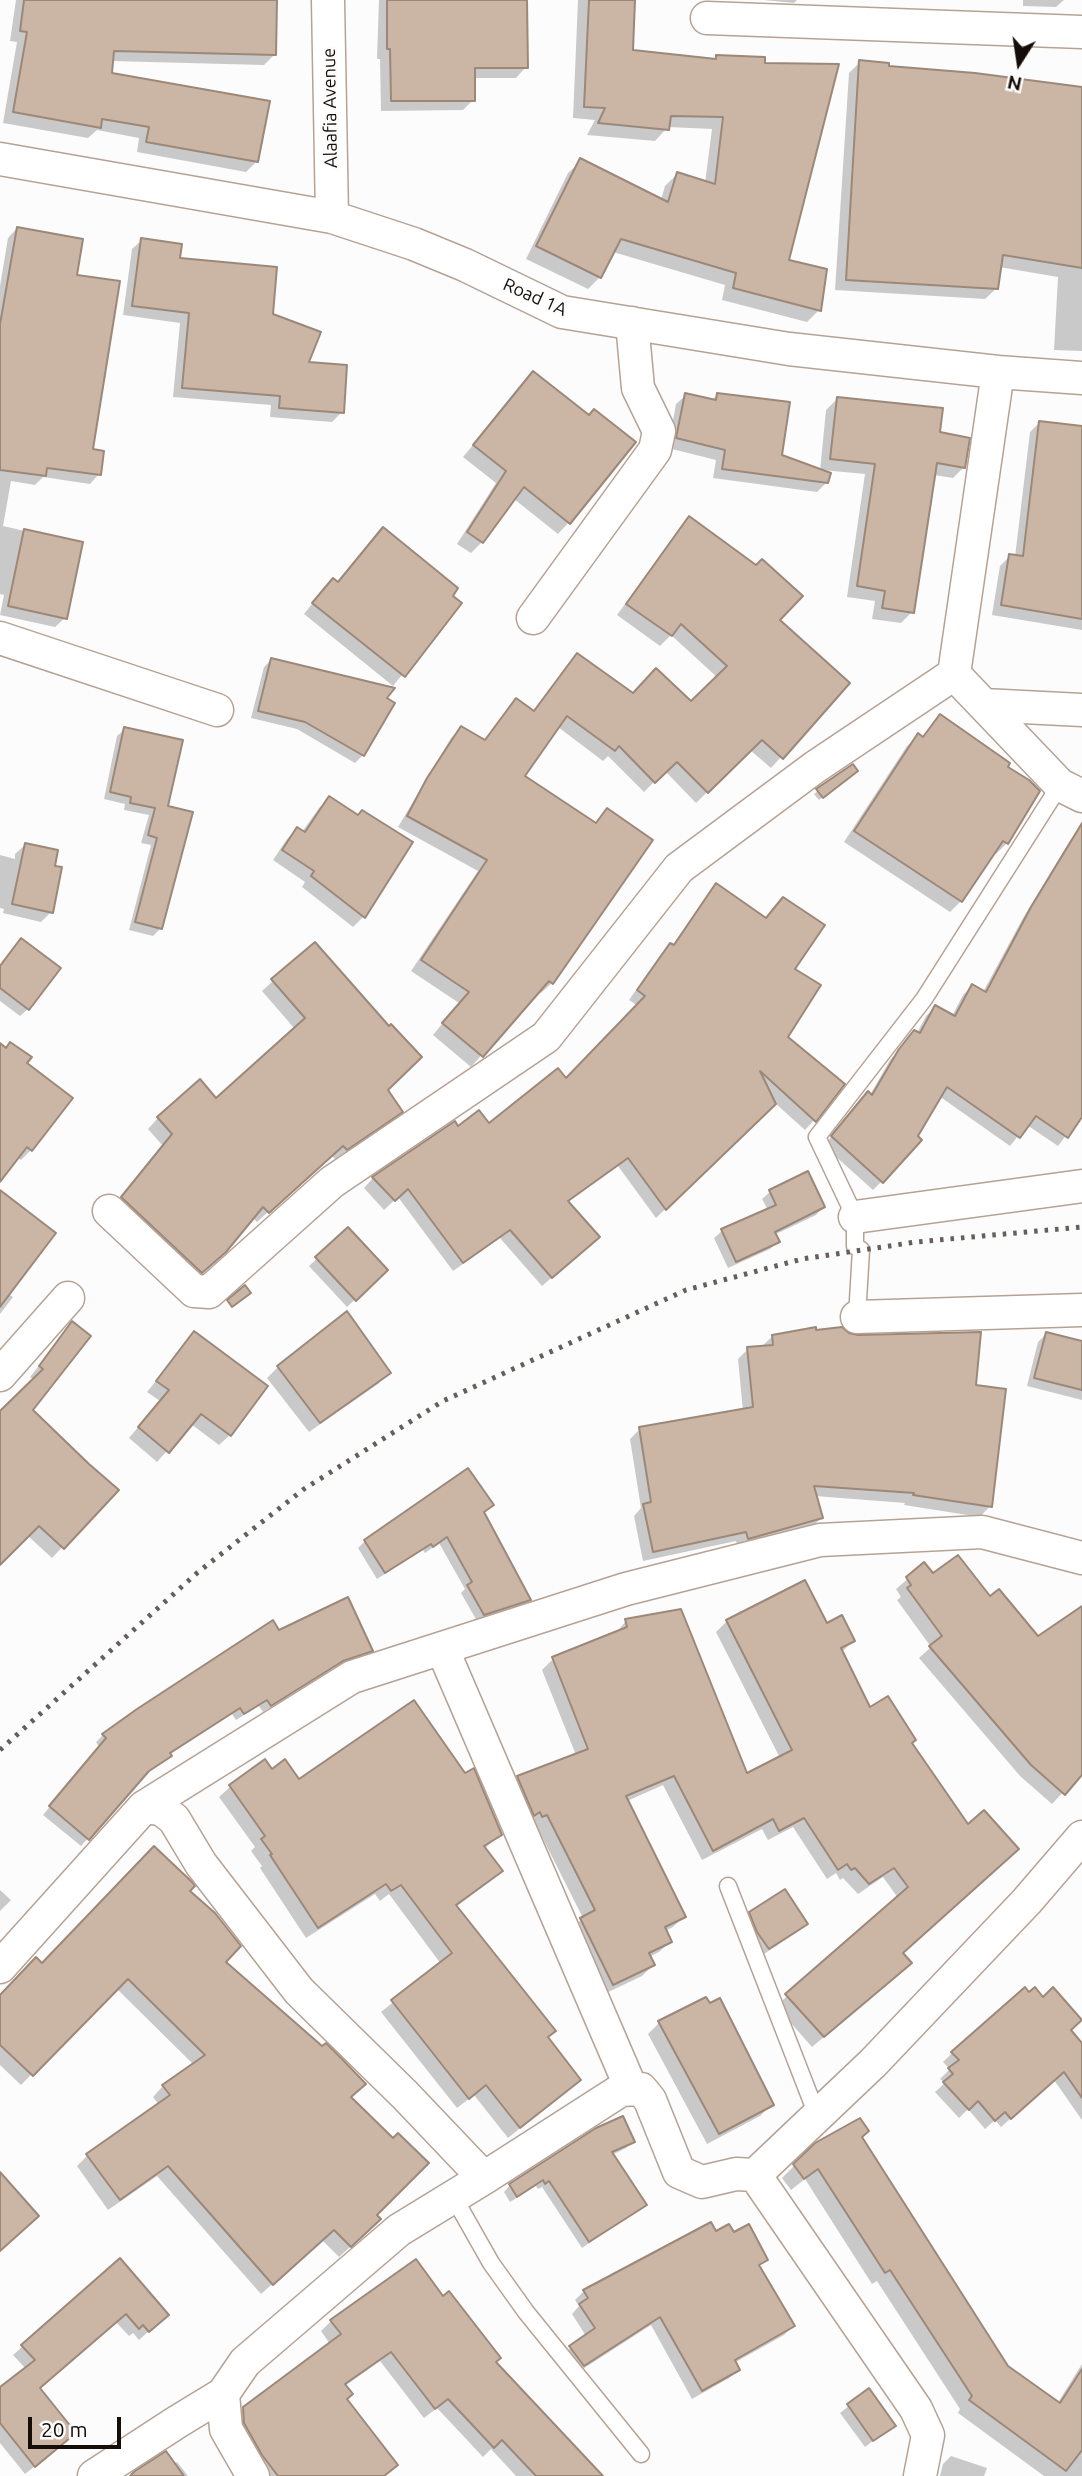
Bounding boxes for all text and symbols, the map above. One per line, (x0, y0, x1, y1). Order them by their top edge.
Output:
north arrow (984, 28, 1054, 98)
street label: Alaafia Avenue (318, 48, 342, 168)
text: N (1005, 71, 1024, 96)
street label: Road 1A (500, 273, 570, 321)
scale bar (32, 2402, 124, 2446)
text: 20 m (41, 2417, 88, 2441)

